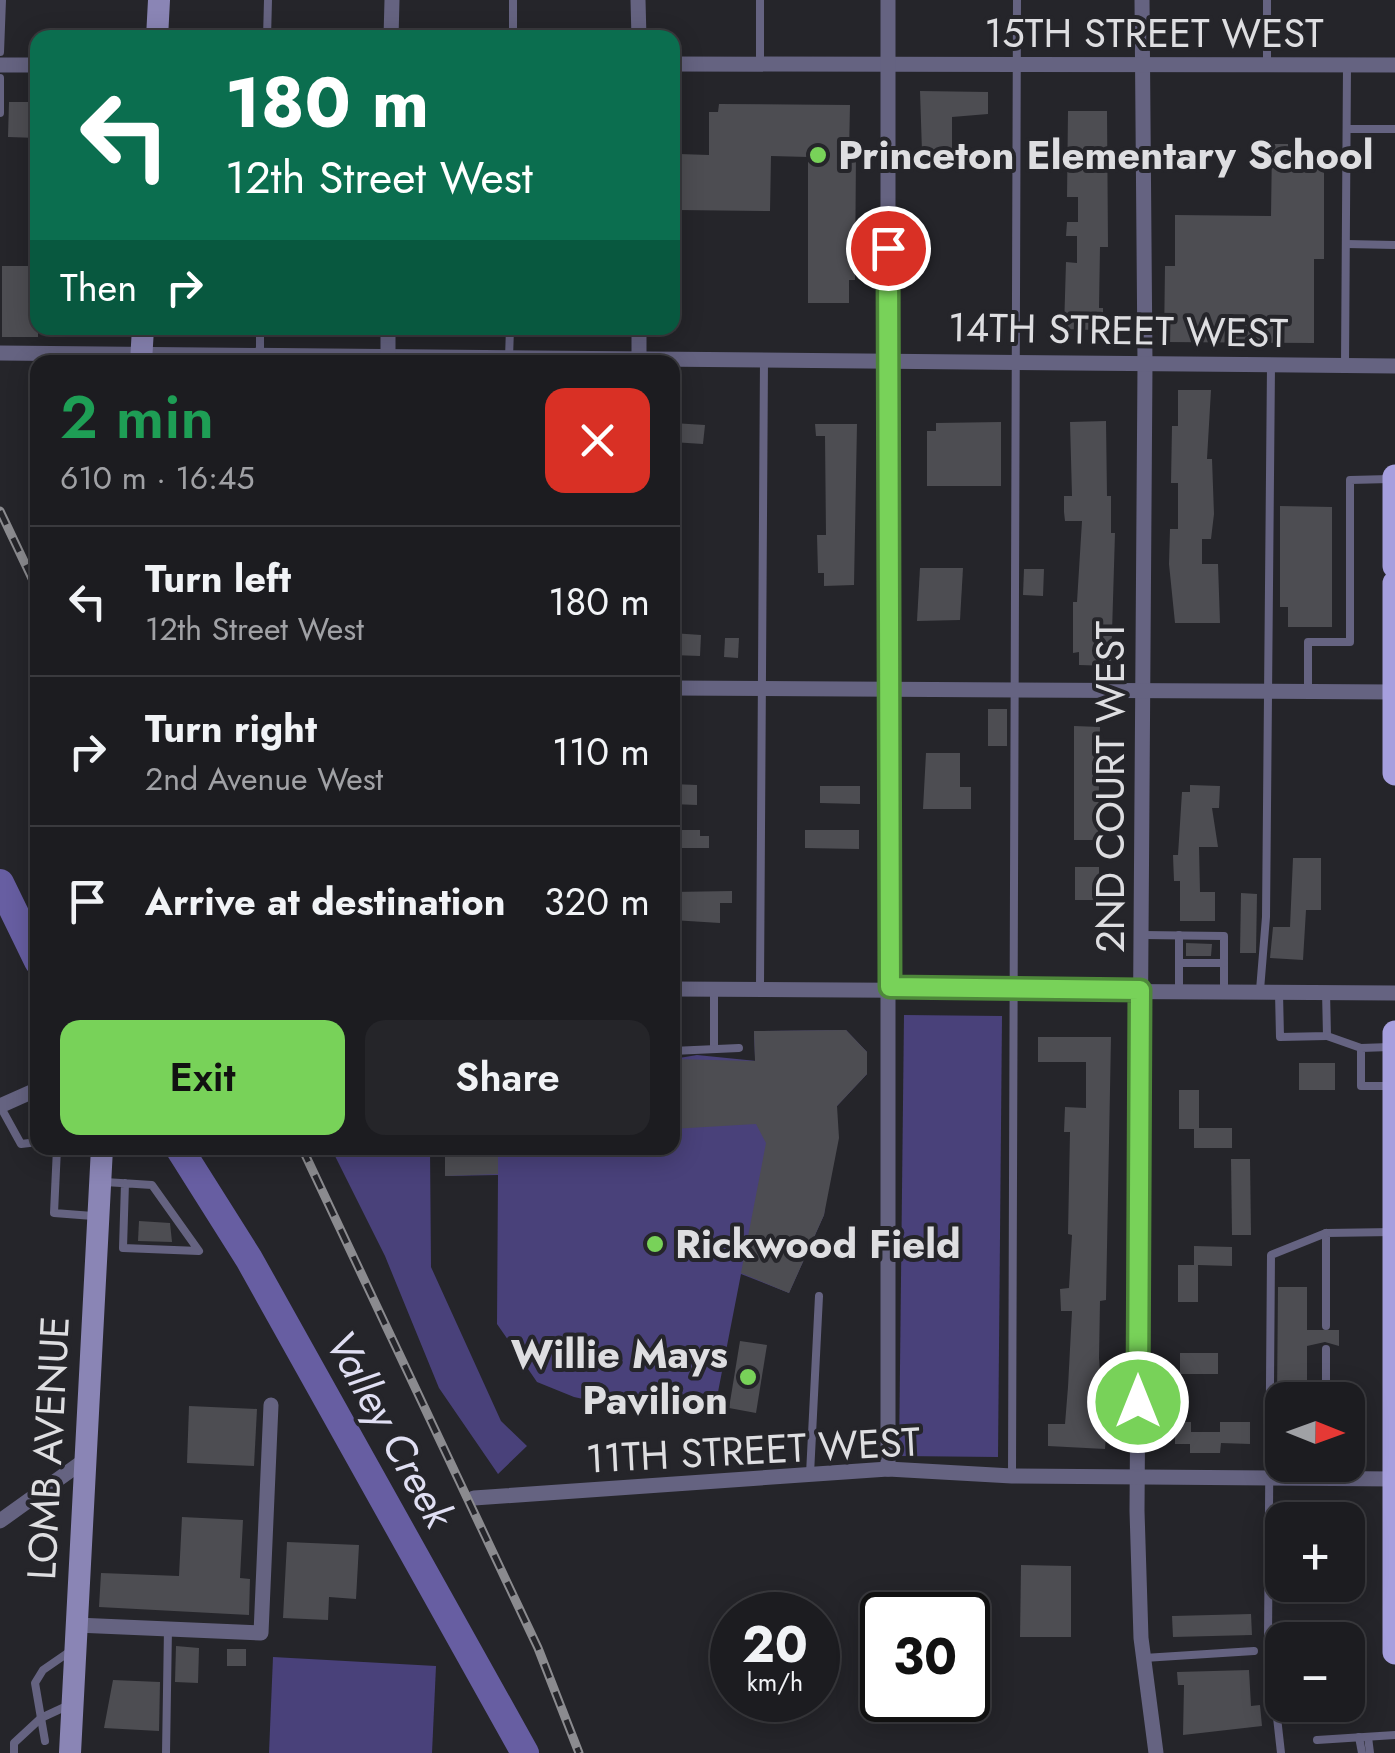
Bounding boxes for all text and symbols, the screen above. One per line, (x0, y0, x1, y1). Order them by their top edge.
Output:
street label: 15TH STREET WEST (984, 4, 1324, 62)
text: 180 m (225, 52, 429, 153)
icon: left (60, 70, 190, 200)
place label: Princeton Elementary School (838, 126, 1373, 184)
marker: Princeton Elementary School (807, 144, 829, 166)
text: 12th Street West (225, 145, 533, 210)
pin (846, 206, 931, 291)
icon: arrive (861, 221, 916, 276)
text: Then (60, 260, 137, 315)
icon: right (157, 260, 212, 315)
street label: 14TH STREET WEST (947, 298, 1289, 362)
text: 2 min (60, 374, 214, 461)
button: close (545, 388, 650, 493)
text: 610 m · 16:45 (60, 455, 255, 501)
text: Turn left (145, 551, 291, 606)
icon: left (60, 574, 115, 629)
text: 180 m (548, 574, 650, 629)
text: 12th Street West (145, 606, 364, 652)
street label: 2ND COURT WEST (1081, 621, 1139, 953)
text: Turn right (145, 701, 317, 756)
icon: right (60, 724, 115, 779)
text: 110 m (552, 724, 650, 779)
text: 2nd Avenue West (145, 756, 383, 802)
icon: arrive (60, 874, 115, 929)
text: Arrive at destination (145, 874, 506, 929)
text: 320 m (544, 874, 650, 929)
button: Exit (60, 1020, 345, 1135)
button: Share (365, 1020, 650, 1135)
place label: Rickwood Field (675, 1215, 961, 1273)
marker: Rickwood Field (644, 1233, 666, 1255)
street label: LOMB AVENUE (12, 1315, 84, 1581)
water label: Valley Creek (311, 1319, 470, 1540)
place label: Willie Mays Pavilion (511, 1325, 728, 1429)
position arrow (1086, 1350, 1190, 1454)
marker: Willie Mays Pavilion (737, 1366, 759, 1388)
north arrow (1265, 1382, 1365, 1482)
map controls (1265, 1382, 1365, 1722)
street label: 11TH STREET WEST (584, 1412, 922, 1488)
button: + (1265, 1502, 1365, 1602)
speed limit sign: 30 (860, 1592, 990, 1722)
text: 20 (742, 1608, 808, 1681)
button: − (1265, 1622, 1365, 1722)
text: km/h (747, 1664, 803, 1700)

